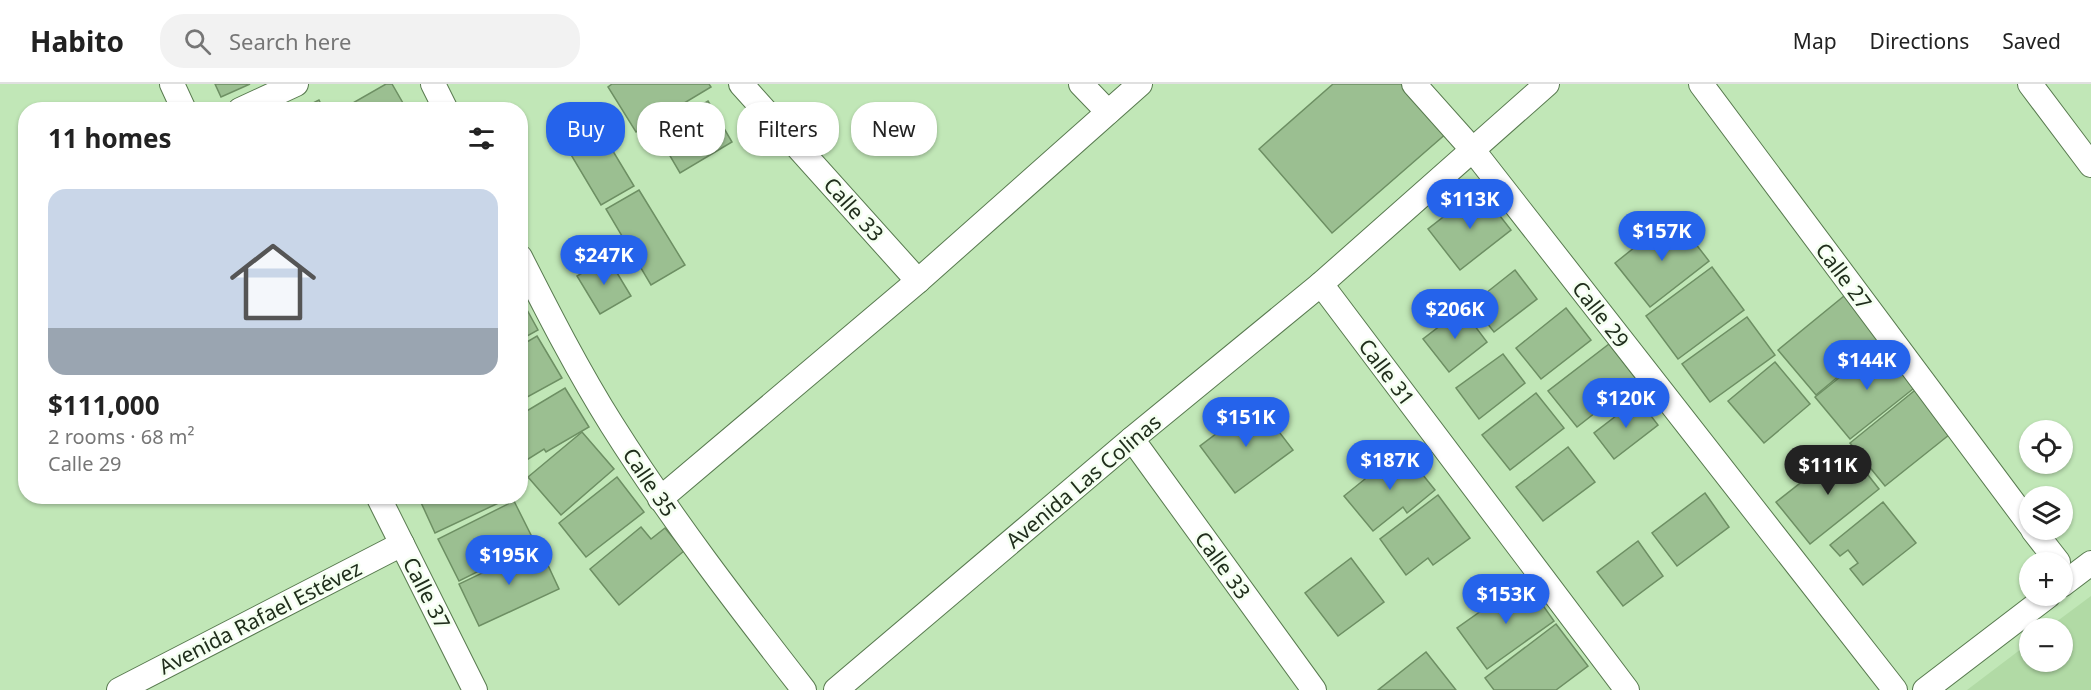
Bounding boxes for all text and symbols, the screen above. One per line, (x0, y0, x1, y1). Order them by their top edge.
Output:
search box (160, 14, 580, 68)
text: Habito (30, 22, 124, 60)
icon: search (181, 25, 214, 58)
text: Search here (229, 26, 351, 56)
text: Map (1793, 27, 1837, 55)
text: Directions (1870, 27, 1969, 55)
text: Saved (2002, 27, 2061, 55)
chip: Buy (546, 102, 625, 156)
chip: Rent (637, 102, 725, 156)
chip: Filters (737, 102, 839, 156)
chip: New (851, 102, 937, 156)
text: 11 homes (48, 120, 172, 156)
icon: filters (465, 122, 498, 155)
street label: Calle 33 (818, 171, 890, 247)
pin: $113K (1428, 179, 1512, 230)
text: $113K (1440, 185, 1500, 212)
pin: $157K (1620, 211, 1704, 262)
text: $157K (1632, 217, 1692, 244)
icon: home (219, 228, 327, 336)
pin: $247K (562, 235, 646, 286)
street label: Calle 27 (1810, 237, 1878, 315)
text: $247K (574, 241, 634, 268)
street label: Calle 29 (1566, 275, 1636, 353)
pin: $206K (1413, 289, 1497, 340)
text: $206K (1425, 295, 1485, 322)
street label: Calle 31 (1353, 333, 1421, 411)
pin: $144K (1825, 340, 1909, 391)
text: $144K (1837, 346, 1897, 373)
pin: $120K (1584, 378, 1668, 429)
text: $120K (1596, 384, 1656, 411)
text: $111,000 (48, 387, 160, 423)
pin: $151K (1204, 397, 1288, 448)
text: $151K (1216, 403, 1276, 430)
street label: Avenida Las Colinas (1000, 408, 1166, 554)
map controls (2019, 420, 2073, 672)
button: locate (2019, 420, 2073, 474)
text: 2 rooms · 68 m² (48, 423, 195, 450)
pin: $187K (1348, 440, 1432, 491)
street label: Calle 35 (617, 442, 683, 522)
pin: $111K (1786, 445, 1870, 496)
text: $187K (1360, 446, 1420, 473)
text: Calle 29 (48, 450, 122, 477)
text: $111K (1798, 451, 1858, 478)
button: layers (2019, 486, 2073, 540)
street label: Calle 33 (1189, 526, 1257, 604)
pin: $195K (467, 535, 551, 586)
text: $195K (479, 541, 539, 568)
street label: Calle 37 (397, 552, 457, 634)
button: + (2019, 552, 2073, 606)
street label: Avenida Rafael Estévez (154, 554, 366, 680)
pin: $153K (1464, 574, 1548, 625)
text: $153K (1476, 580, 1536, 607)
button: − (2019, 618, 2073, 672)

